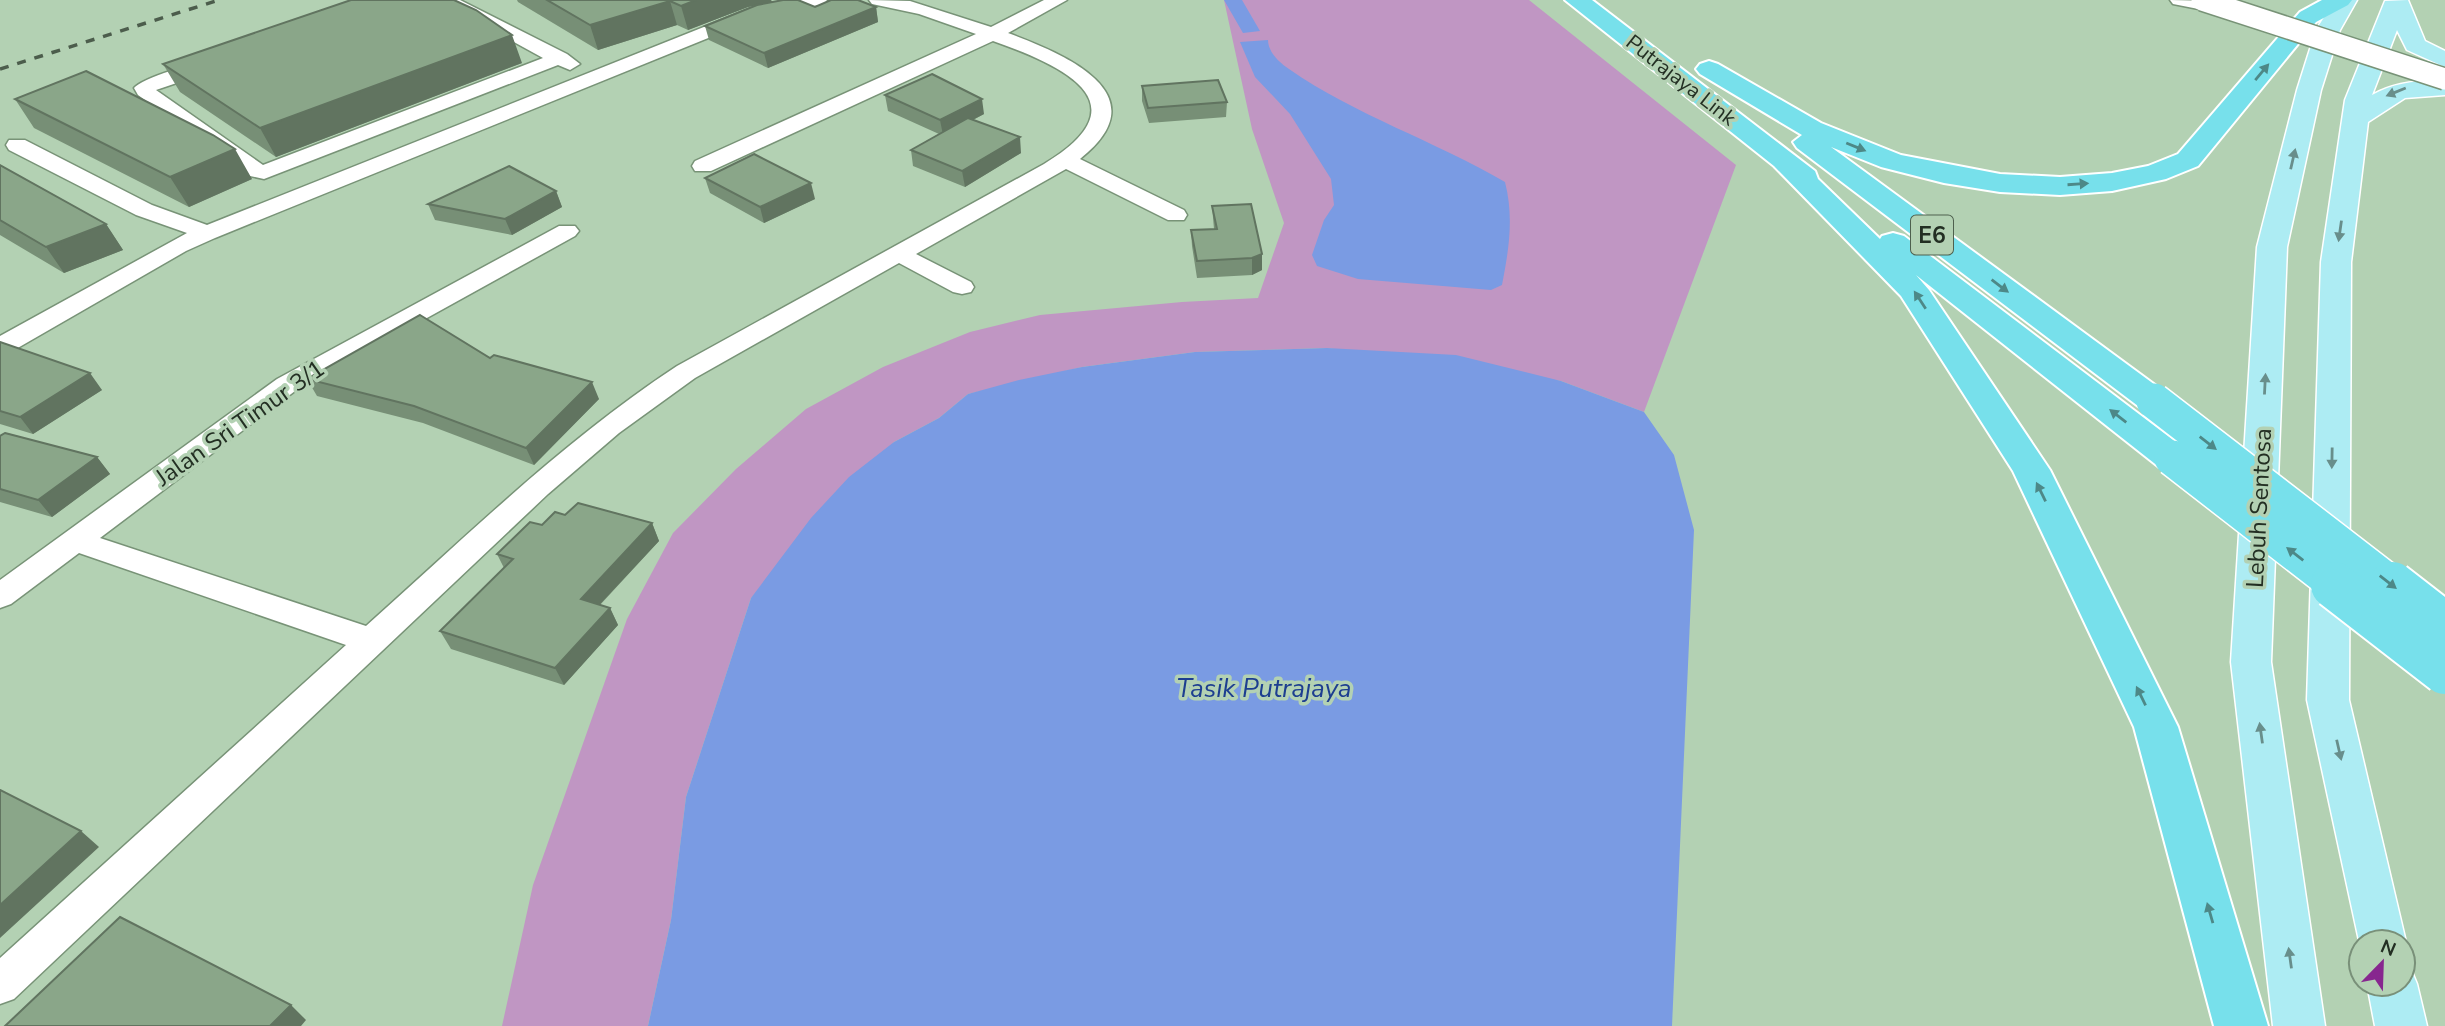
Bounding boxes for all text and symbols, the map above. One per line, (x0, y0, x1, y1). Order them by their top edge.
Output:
street label: Putrajaya Link (1620, 28, 1742, 132)
one-way arrow (2254, 64, 2269, 81)
one-way arrow (2385, 87, 2406, 98)
one-way arrow (1846, 141, 1866, 153)
one-way arrow (2288, 148, 2299, 170)
one-way arrow (2068, 179, 2090, 190)
road number: E6 (1911, 216, 1953, 254)
one-way arrow (2334, 220, 2345, 242)
one-way arrow (1990, 279, 2008, 294)
one-way arrow (1913, 291, 1927, 309)
street label: Jalan Sri Timur 3/1 (148, 353, 331, 494)
one-way arrow (2260, 372, 2271, 394)
one-way arrow (2110, 408, 2128, 423)
street label: Lebuh Sentosa (2239, 427, 2279, 589)
one-way arrow (2199, 436, 2217, 450)
one-way arrow (2326, 447, 2338, 469)
one-way arrow (2036, 482, 2047, 502)
one-way arrow (2286, 546, 2304, 561)
one-way arrow (2379, 574, 2397, 588)
water label: Tasik Putrajaya (1176, 671, 1352, 706)
one-way arrow (2136, 686, 2147, 706)
one-way arrow (2255, 722, 2266, 744)
one-way arrow (2334, 739, 2345, 761)
one-way arrow (2205, 902, 2215, 923)
north arrow (2347, 928, 2417, 998)
text: N (2377, 934, 2400, 963)
one-way arrow (2285, 947, 2296, 969)

